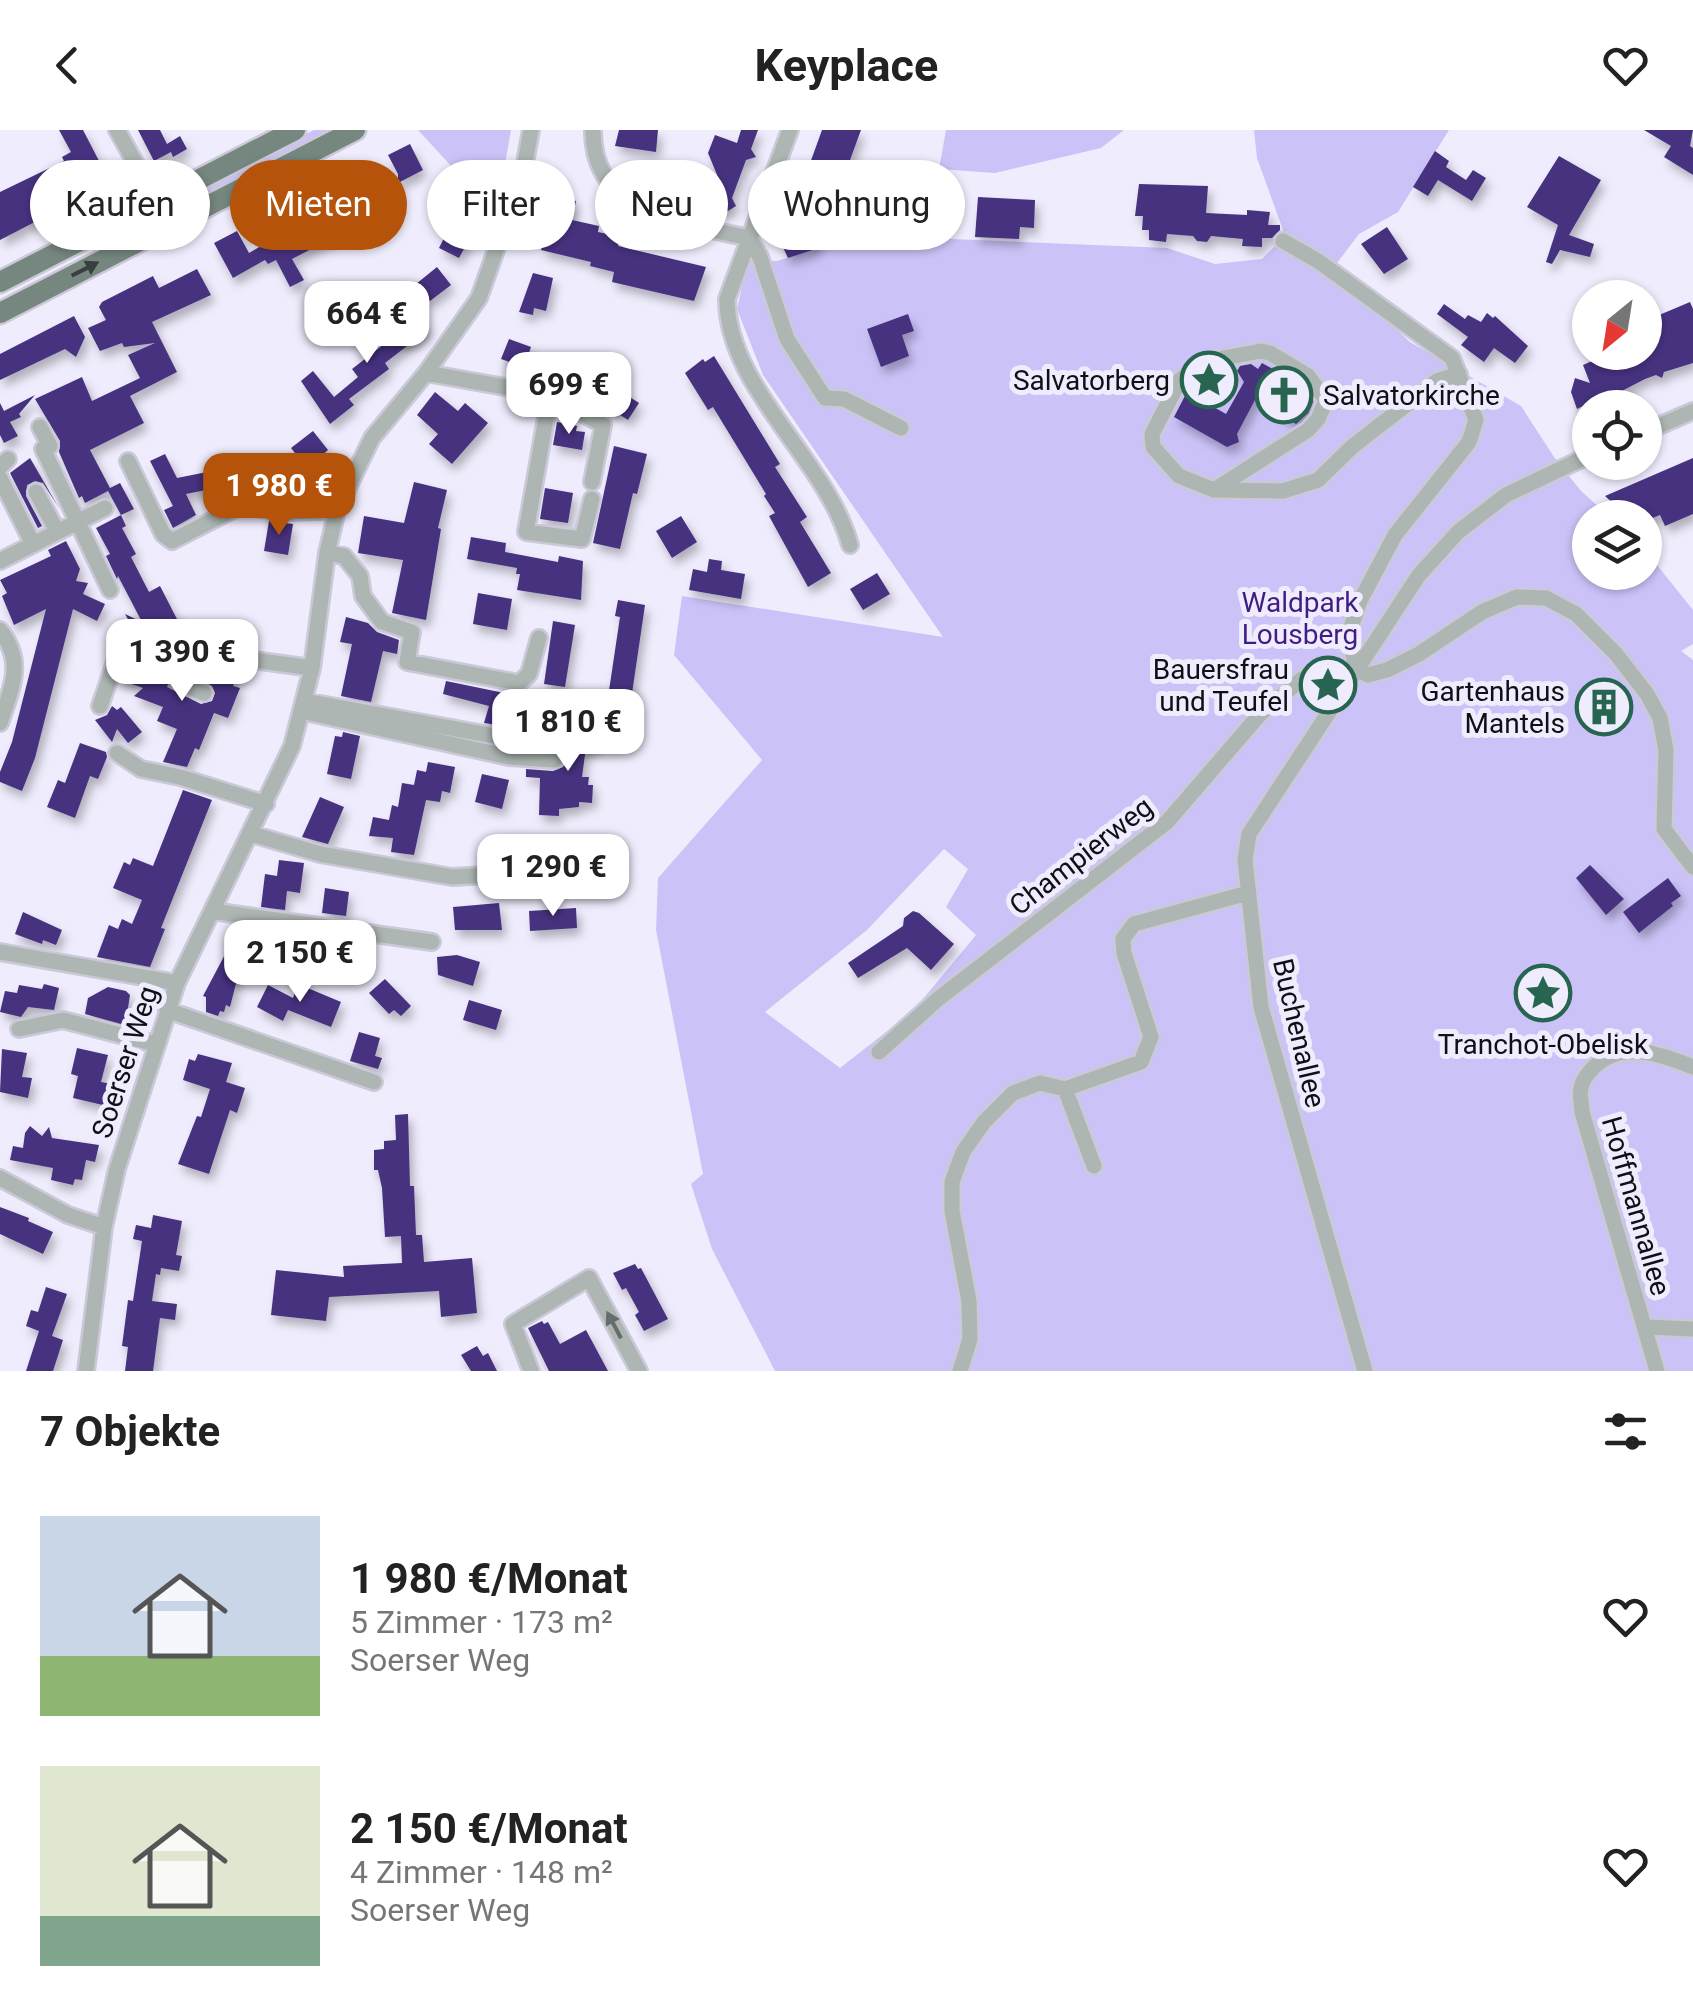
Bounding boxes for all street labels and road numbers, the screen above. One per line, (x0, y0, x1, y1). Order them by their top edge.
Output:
street label: Champierweg (1003, 790, 1159, 922)
street label: Buchenallee (1266, 955, 1332, 1111)
street label: Soerser Weg (85, 982, 165, 1142)
street label: Hoffmannallee (1595, 1113, 1677, 1299)

